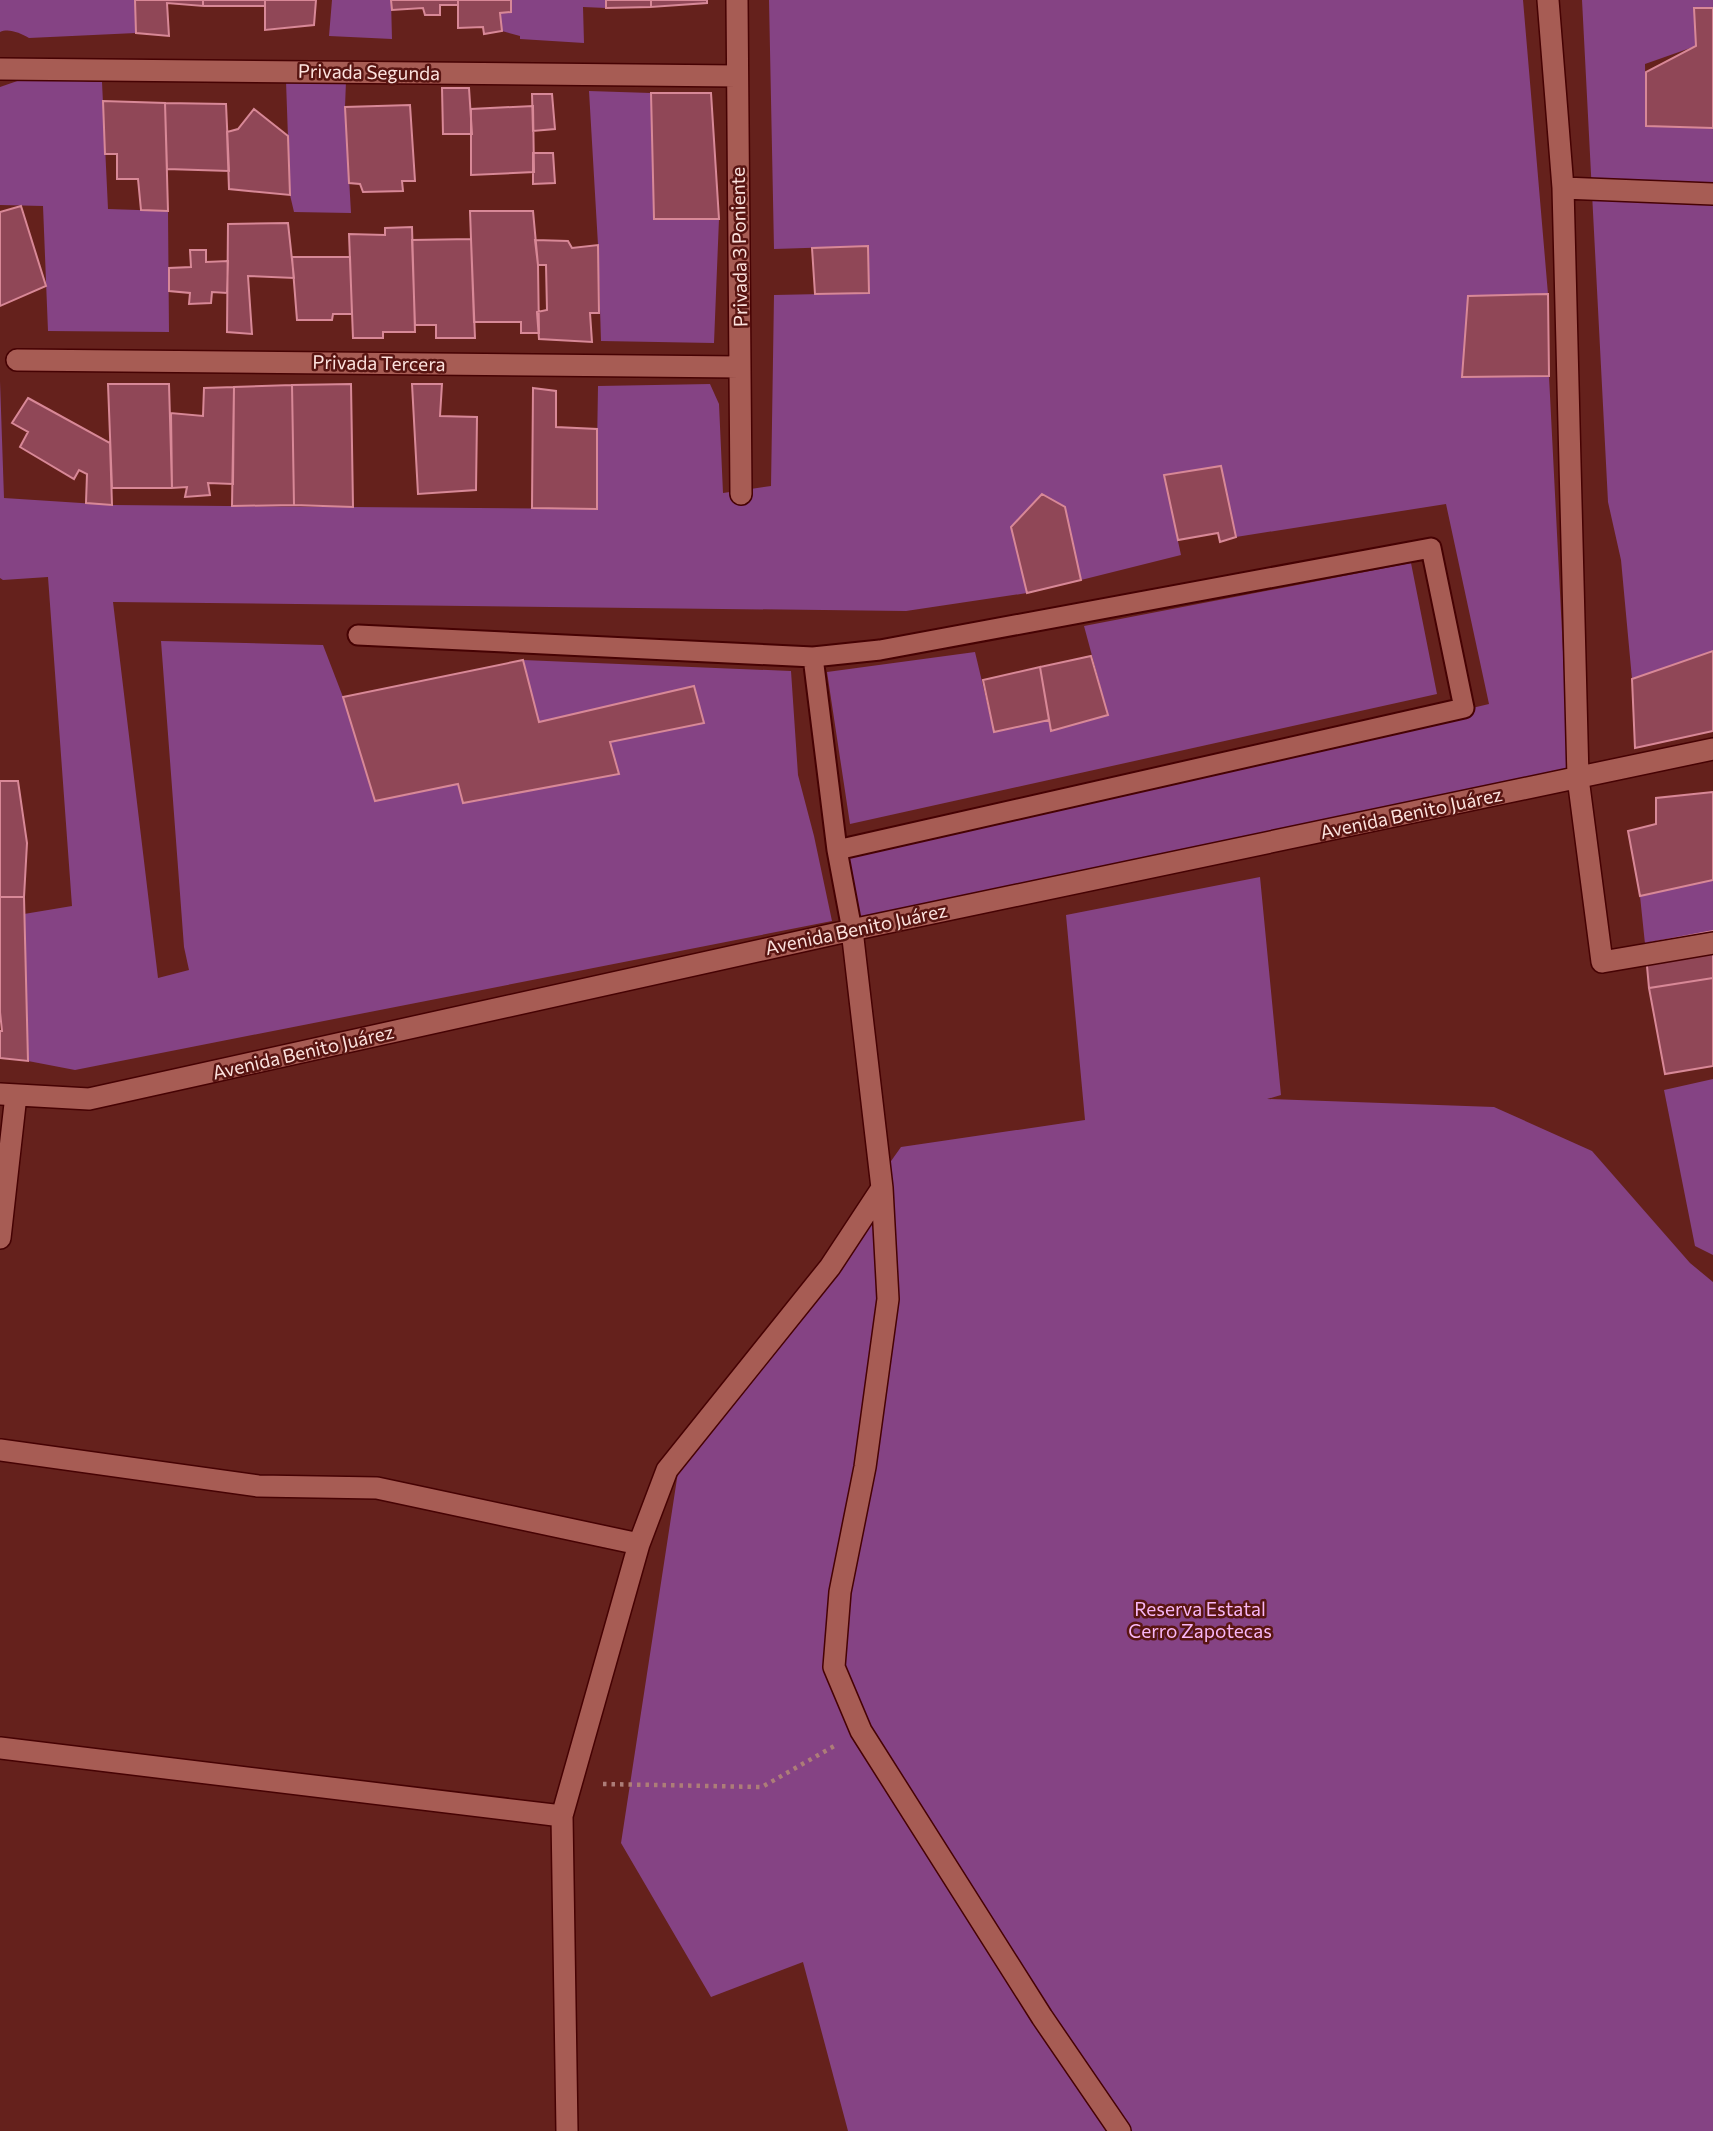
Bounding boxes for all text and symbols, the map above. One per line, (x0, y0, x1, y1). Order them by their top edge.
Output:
street label: Privada Segunda (298, 59, 440, 84)
street label: Privada 3 Poniente (726, 167, 751, 327)
street label: Privada Tercera (312, 350, 446, 375)
street label: Avenida Benito Juárez (1318, 782, 1504, 843)
street label: Avenida Benito Juárez (763, 898, 949, 959)
street label: Avenida Benito Juárez (210, 1019, 396, 1084)
park label: Reserva Estatal Cerro Zapotecas (1128, 1597, 1272, 1642)

